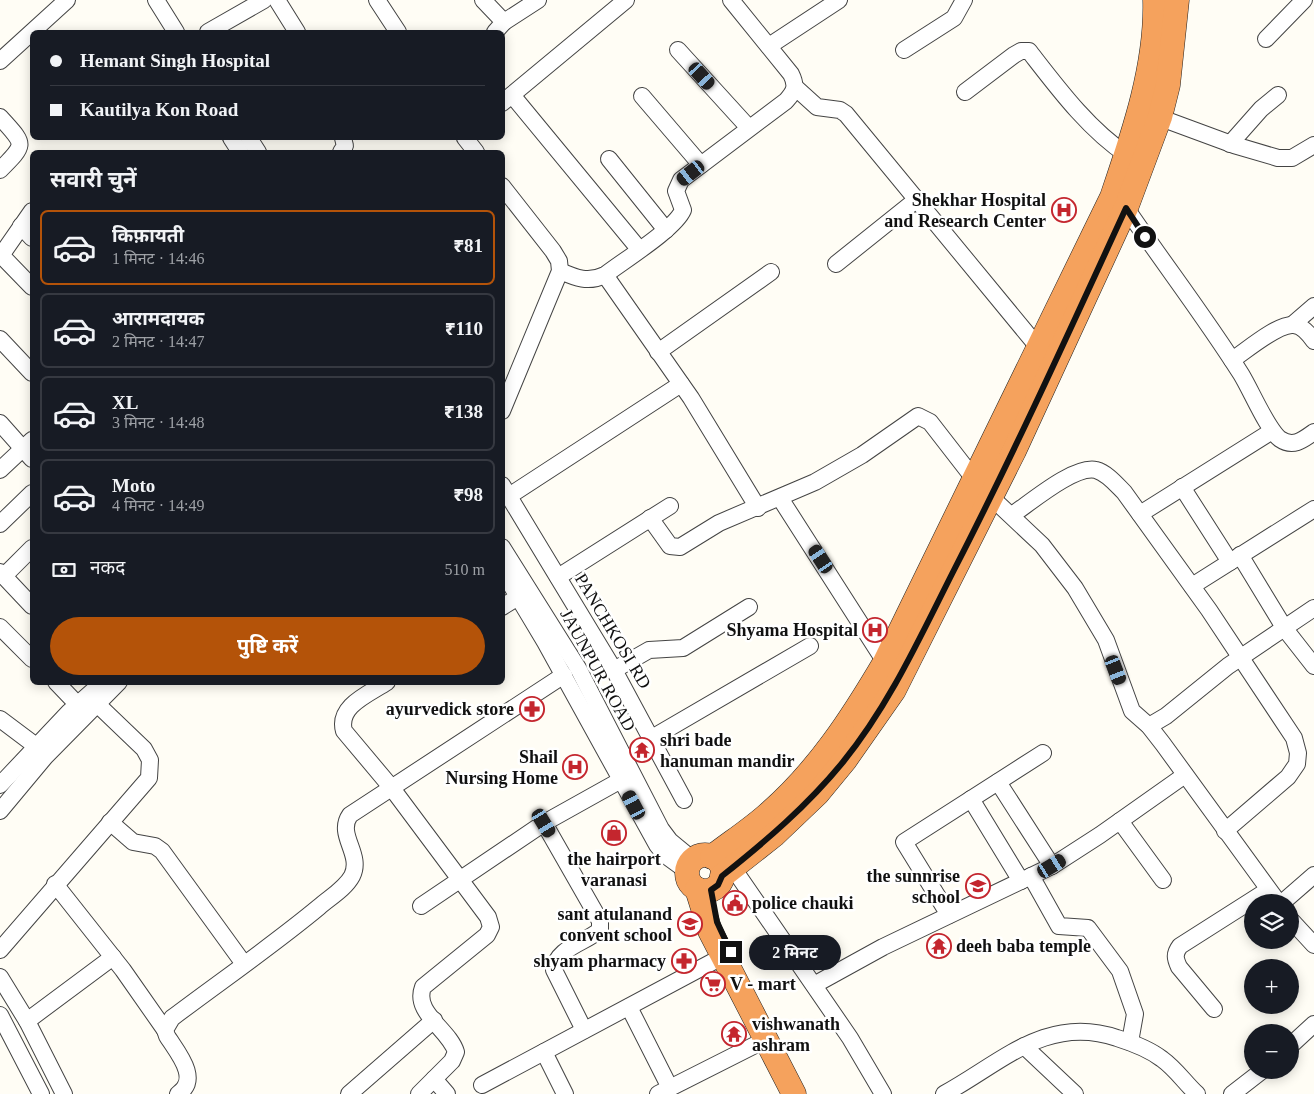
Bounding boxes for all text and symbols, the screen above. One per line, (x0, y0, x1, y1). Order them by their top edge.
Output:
text: Hemant Singh Hospital (80, 50, 270, 71)
car (686, 60, 717, 92)
text: Kautilya Kon Road (80, 99, 238, 120)
car (674, 158, 707, 188)
text: सवारी चुनें (50, 167, 136, 192)
place label: Shekhar Hospital and Research Center (884, 190, 1046, 231)
hospital icon: Shekhar Hospital and Research Center (1051, 197, 1077, 223)
icon: car (52, 225, 97, 270)
text: किफ़ायती (112, 225, 184, 246)
route start (1134, 226, 1156, 248)
text: ₹81 (453, 235, 483, 256)
text: 1 मिनट · 14:46 (112, 250, 204, 267)
icon: car (52, 308, 97, 353)
text: आरामदायक (112, 308, 204, 329)
text: ₹110 (445, 318, 483, 339)
text: 2 मिनट · 14:47 (112, 333, 204, 350)
icon: car (52, 391, 97, 436)
text: XL (112, 392, 138, 413)
text: ₹138 (444, 401, 483, 422)
text: 3 मिनट · 14:48 (112, 414, 204, 431)
icon: car (52, 474, 97, 519)
text: Moto (112, 475, 155, 496)
text: ₹98 (453, 484, 483, 505)
text: 4 मिनट · 14:49 (112, 497, 204, 514)
car (806, 542, 835, 576)
icon: cash (50, 556, 78, 584)
text: नकद (90, 557, 125, 578)
text: 510 m (445, 561, 485, 578)
street label: PANCHKOSI RD (571, 570, 655, 692)
street label: JAUNPUR ROAD (556, 605, 640, 735)
button: पुष्टि करें (50, 617, 485, 675)
hospital icon: Shyama Hospital (862, 617, 888, 643)
place label: Shyama Hospital (726, 620, 858, 640)
car (1103, 653, 1128, 687)
pharmacy icon: ayurvedick store (519, 696, 545, 722)
place label: ayurvedick store (386, 699, 514, 719)
place label: shri bade hanuman mandir (660, 730, 795, 771)
temple icon: shri bade hanuman mandir (629, 737, 655, 763)
place label: Shail Nursing Home (446, 747, 558, 788)
hospital icon: Shail Nursing Home (562, 754, 588, 780)
car (620, 788, 647, 822)
car (529, 806, 558, 840)
shop icon: the hairport varanasi (601, 820, 627, 846)
place label: the hairport varanasi (567, 849, 661, 890)
car (1035, 852, 1068, 880)
place label: the sunnrise school (866, 866, 960, 907)
school or university icon: the sunnrise school (965, 873, 991, 899)
public building icon: police chauki (722, 890, 748, 916)
place label: police chauki (752, 893, 854, 913)
map controls (1244, 894, 1299, 1079)
button: layers (1244, 894, 1299, 949)
place label: sant atulanand convent school (557, 904, 672, 945)
school or university icon: sant atulanand convent school (677, 911, 703, 937)
temple icon: deeh baba temple (926, 933, 952, 959)
callout: 2 मिनट (748, 934, 841, 970)
place label: deeh baba temple (956, 936, 1091, 956)
route end (720, 941, 742, 963)
text: 2 मिनट (772, 944, 818, 961)
pharmacy icon: shyam pharmacy (671, 948, 697, 974)
place label: shyam pharmacy (533, 951, 666, 971)
button: + (1244, 959, 1299, 1014)
supermarket icon: V - mart (700, 971, 726, 997)
place label: V - mart (730, 974, 796, 994)
place label: vishwanath ashram (752, 1014, 840, 1055)
temple icon: vishwanath ashram (721, 1021, 747, 1047)
button: − (1244, 1024, 1299, 1079)

